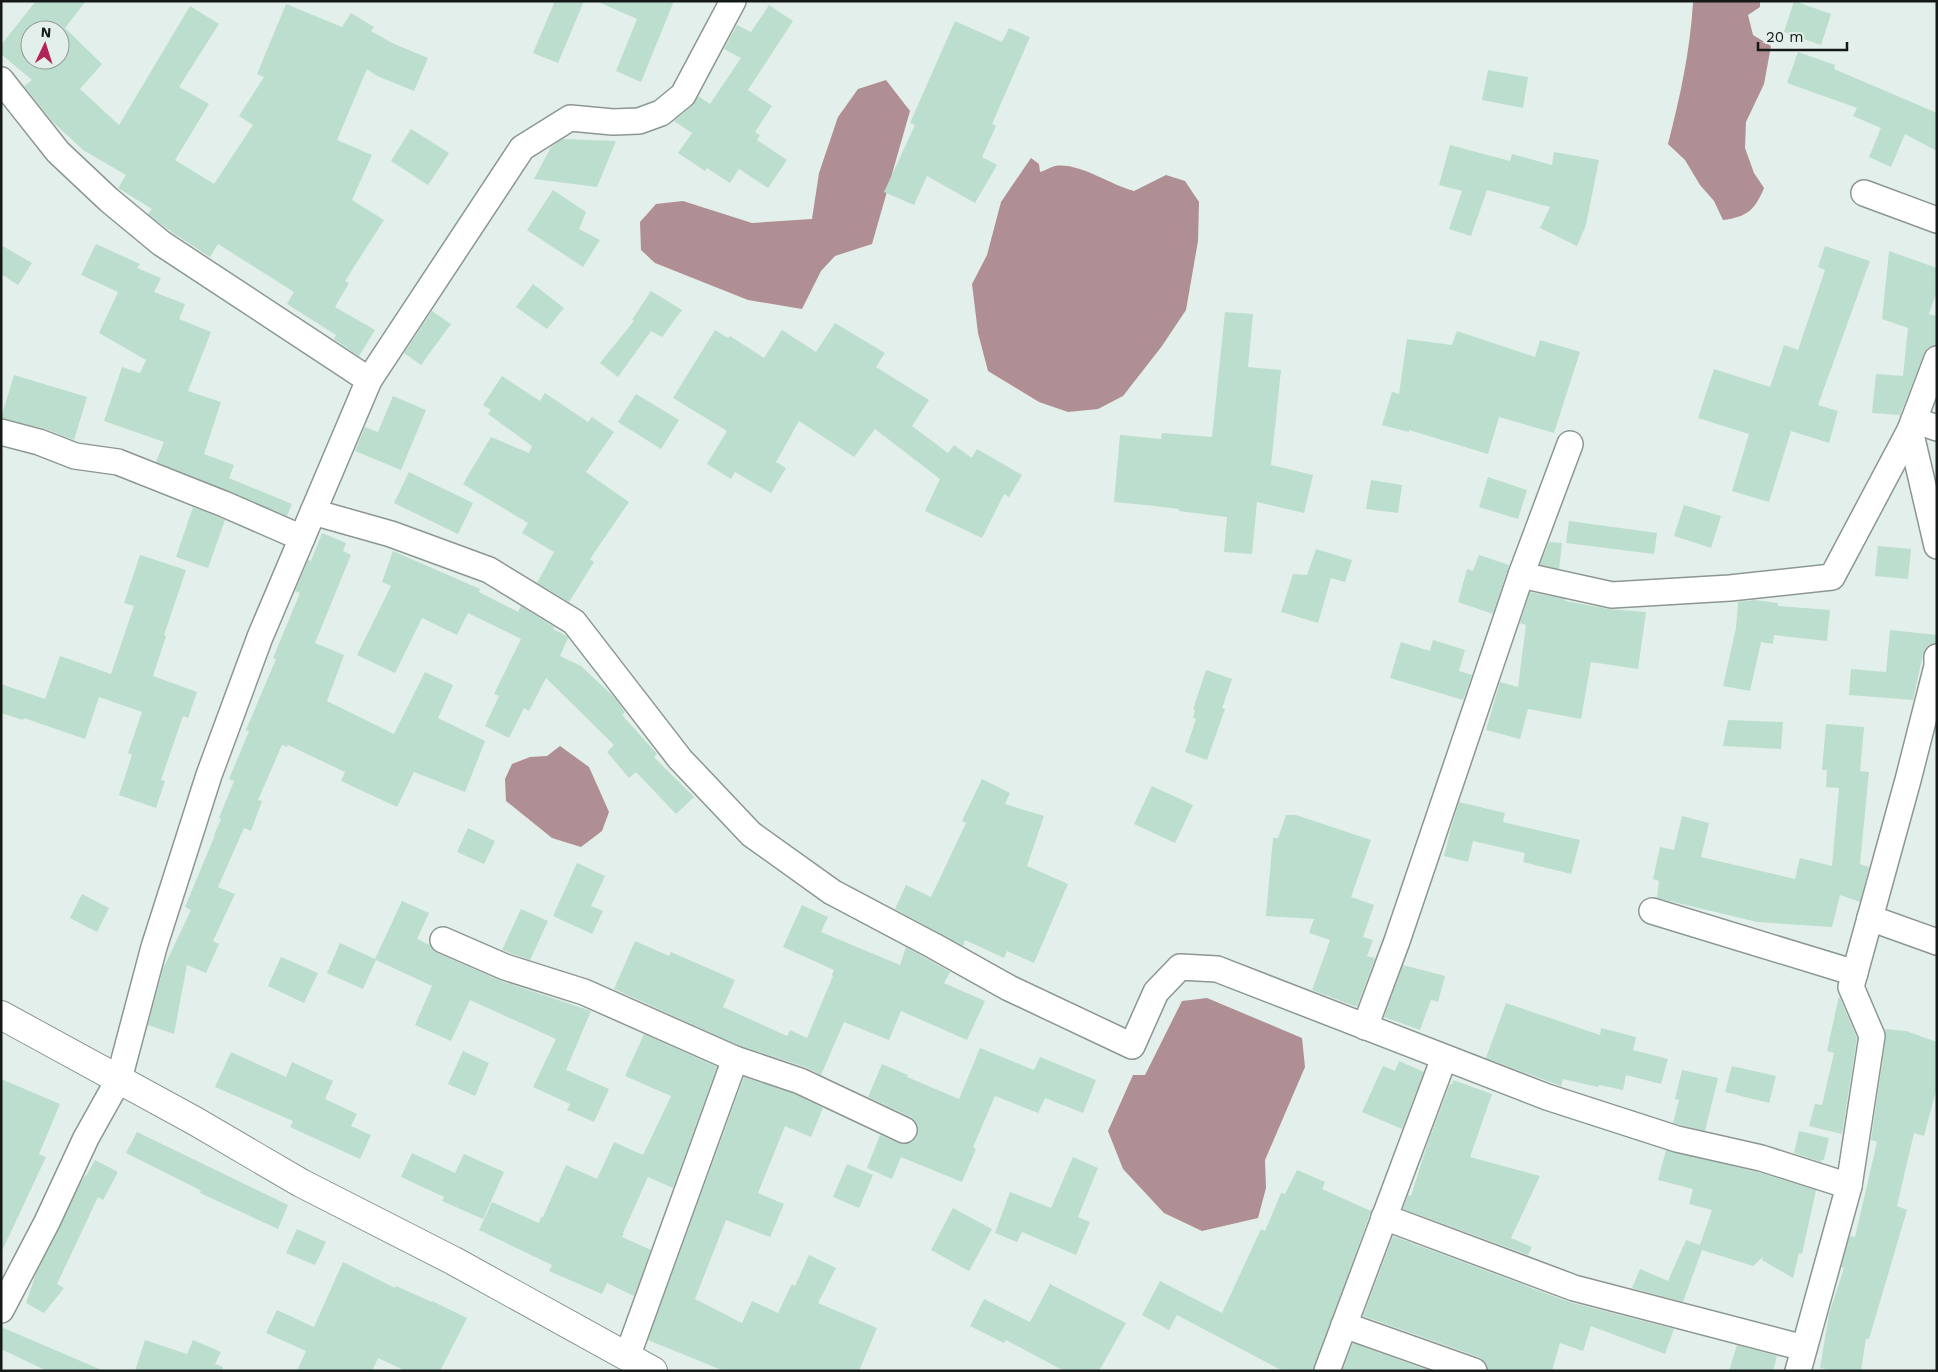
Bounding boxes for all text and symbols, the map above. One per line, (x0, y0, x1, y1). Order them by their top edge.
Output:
north arrow (20, 20, 70, 70)
scale bar (1758, 20, 1847, 52)
text: N (40, 24, 52, 40)
text: 20 m (1766, 28, 1804, 46)

